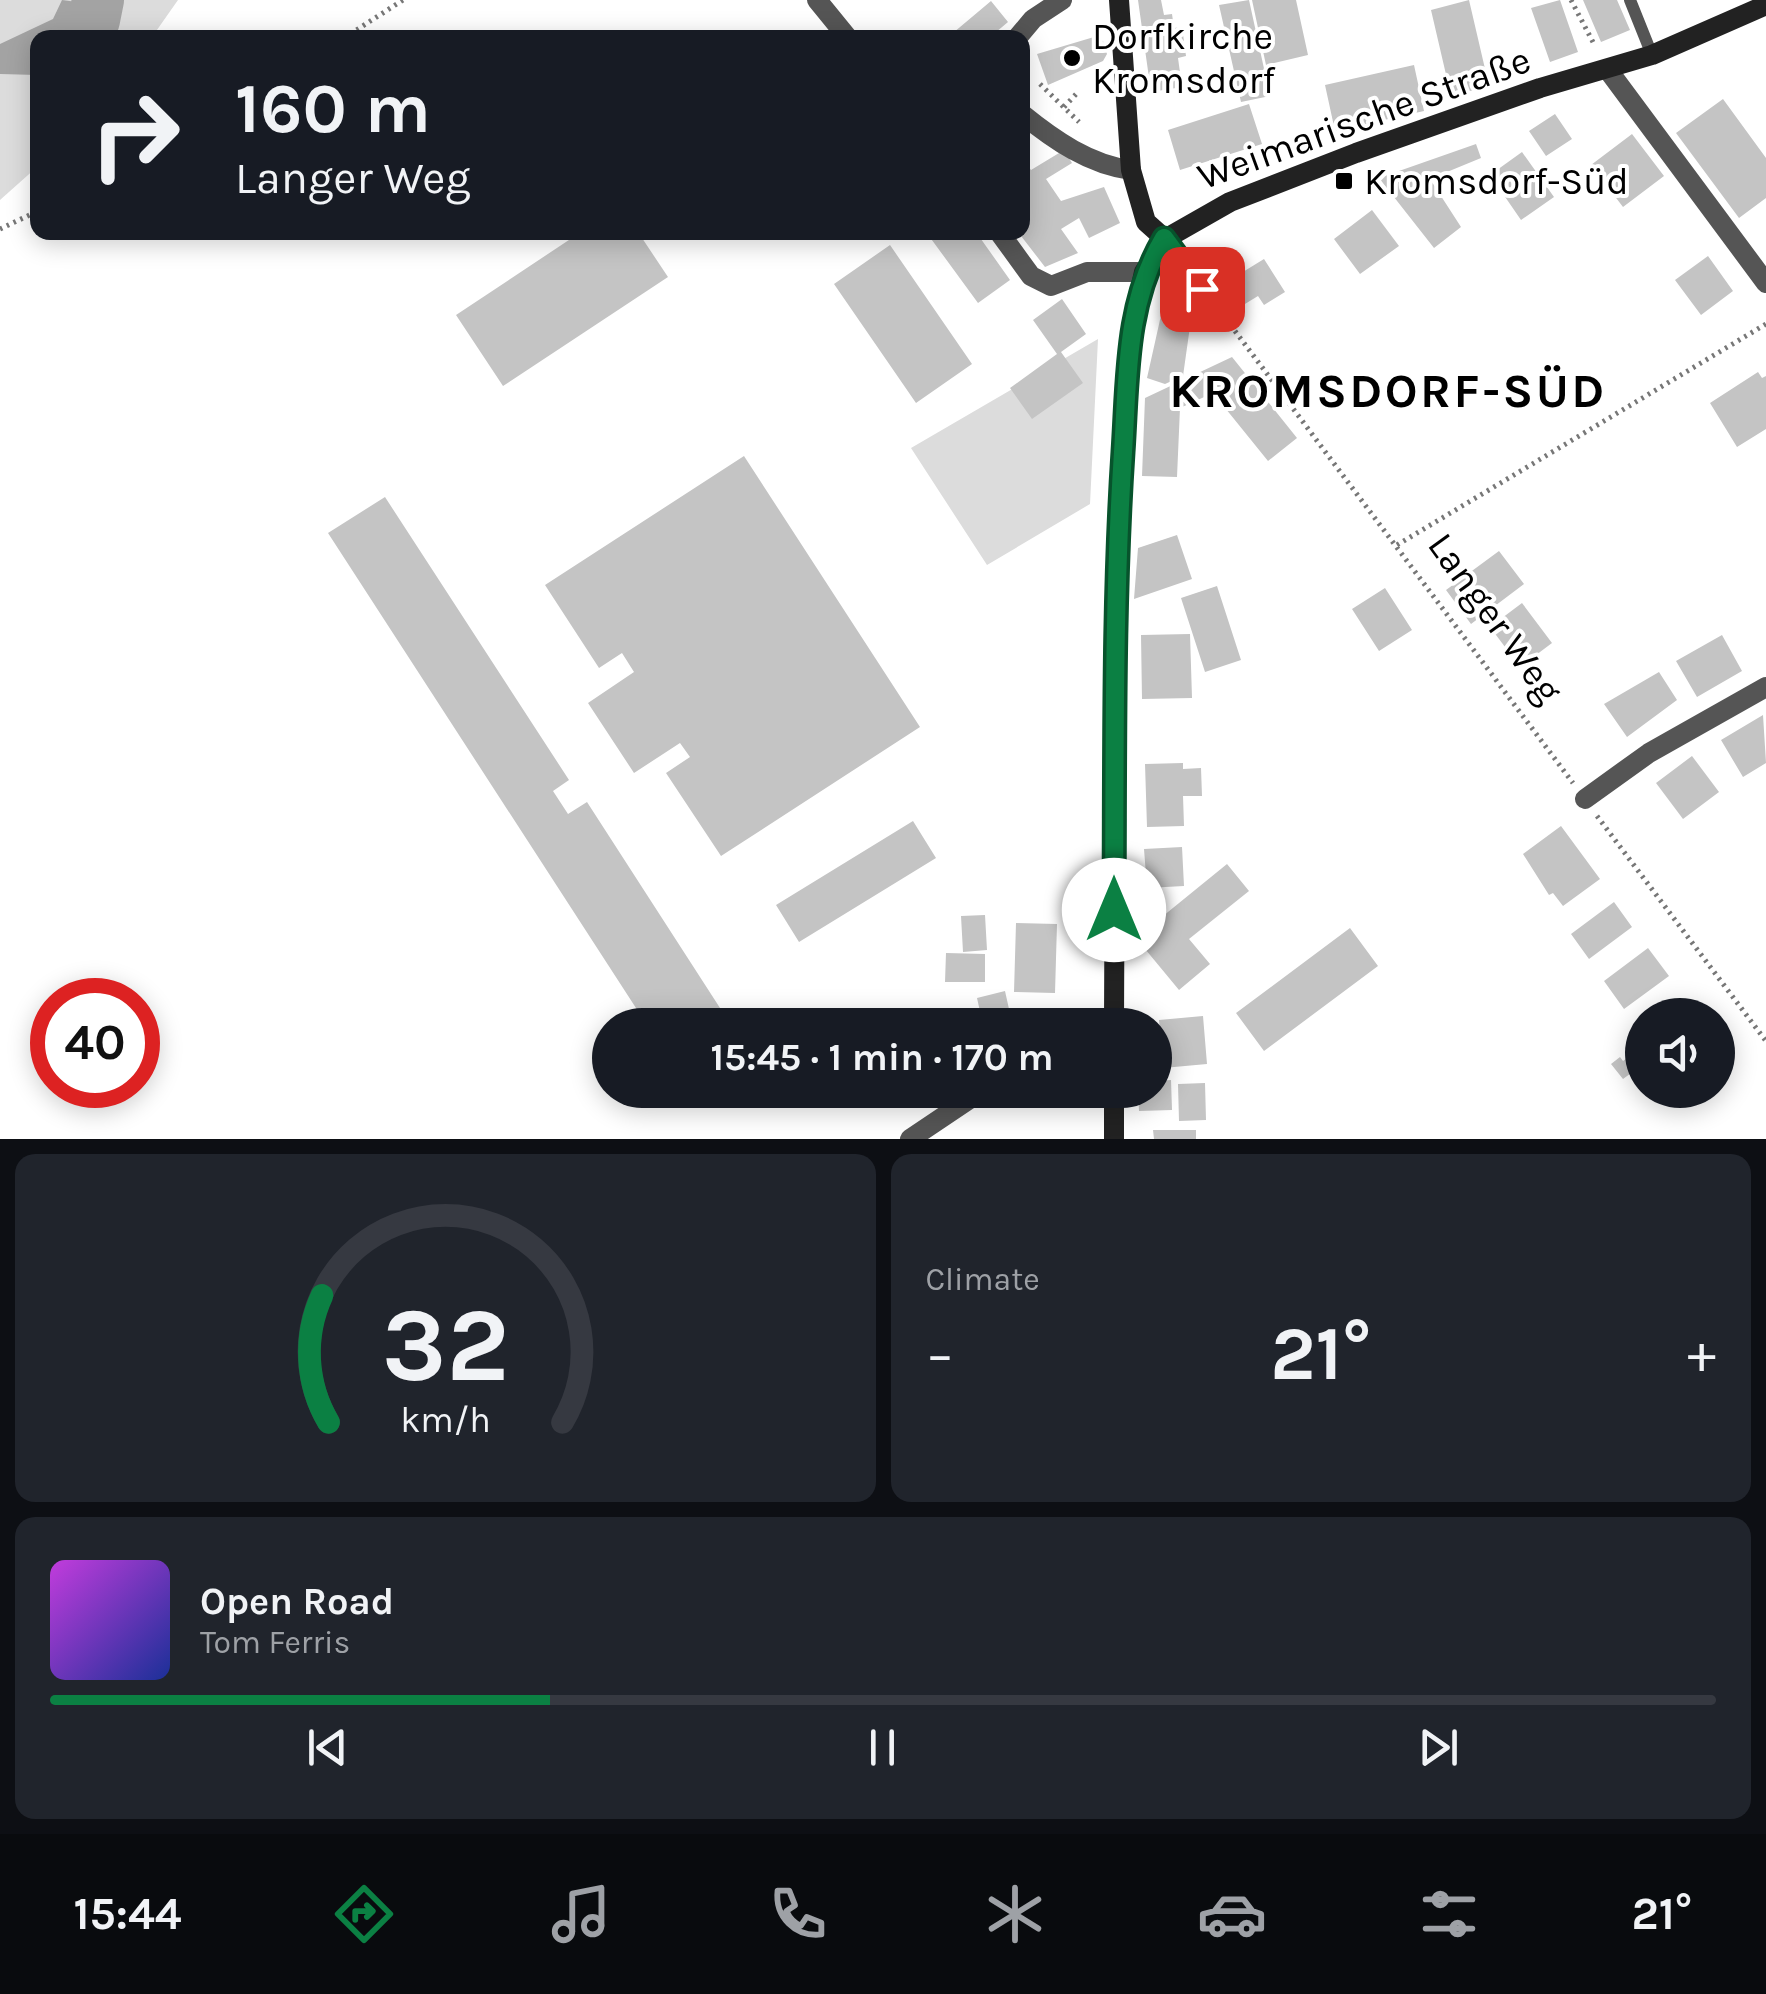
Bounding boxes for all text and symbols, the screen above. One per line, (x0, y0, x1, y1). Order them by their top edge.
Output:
place label: Dorfkirche Kromsdorf (1092, 14, 1276, 103)
street label: Weimarische Straße (1191, 37, 1537, 199)
marker: Dorfkirche Kromsdorf (1061, 47, 1083, 69)
text: 160 m (235, 68, 431, 150)
icon: right (70, 70, 200, 200)
text: Langer Weg (235, 152, 471, 204)
place label: Kromsdorf-Süd (1364, 159, 1629, 204)
marker: Kromsdorf-Süd (1333, 170, 1355, 192)
pin (1160, 247, 1245, 332)
icon: arrive (1175, 262, 1230, 317)
district label: KROMSDORF-SÜD (1169, 363, 1607, 419)
street label: Langer Weg (1418, 524, 1572, 712)
position arrow (1062, 858, 1166, 962)
speed limit sign: 40 (30, 978, 160, 1108)
map controls (1625, 998, 1735, 1108)
button: sound (1625, 998, 1735, 1108)
text: 15:45 · 1 min · 170 m (711, 1035, 1053, 1080)
text: Climate (926, 1261, 1040, 1298)
text: 32 (381, 1285, 509, 1406)
text: 21° (1270, 1310, 1371, 1398)
text: − (926, 1322, 954, 1386)
text: + (1687, 1322, 1716, 1386)
text: km/h (400, 1399, 491, 1441)
text: Open Road (200, 1579, 394, 1624)
text: Tom Ferris (200, 1624, 350, 1661)
icon: previous (300, 1720, 355, 1775)
icon: pause (855, 1720, 910, 1775)
icon: next (1411, 1720, 1466, 1775)
icon: directions (329, 1879, 399, 1949)
icon: music (546, 1879, 616, 1949)
icon: phone (763, 1879, 833, 1949)
icon: climate (980, 1879, 1050, 1949)
icon: car (1197, 1879, 1267, 1949)
icon: filters (1414, 1879, 1484, 1949)
text: 15:44 (74, 1888, 182, 1940)
text: 21° (1632, 1888, 1692, 1940)

